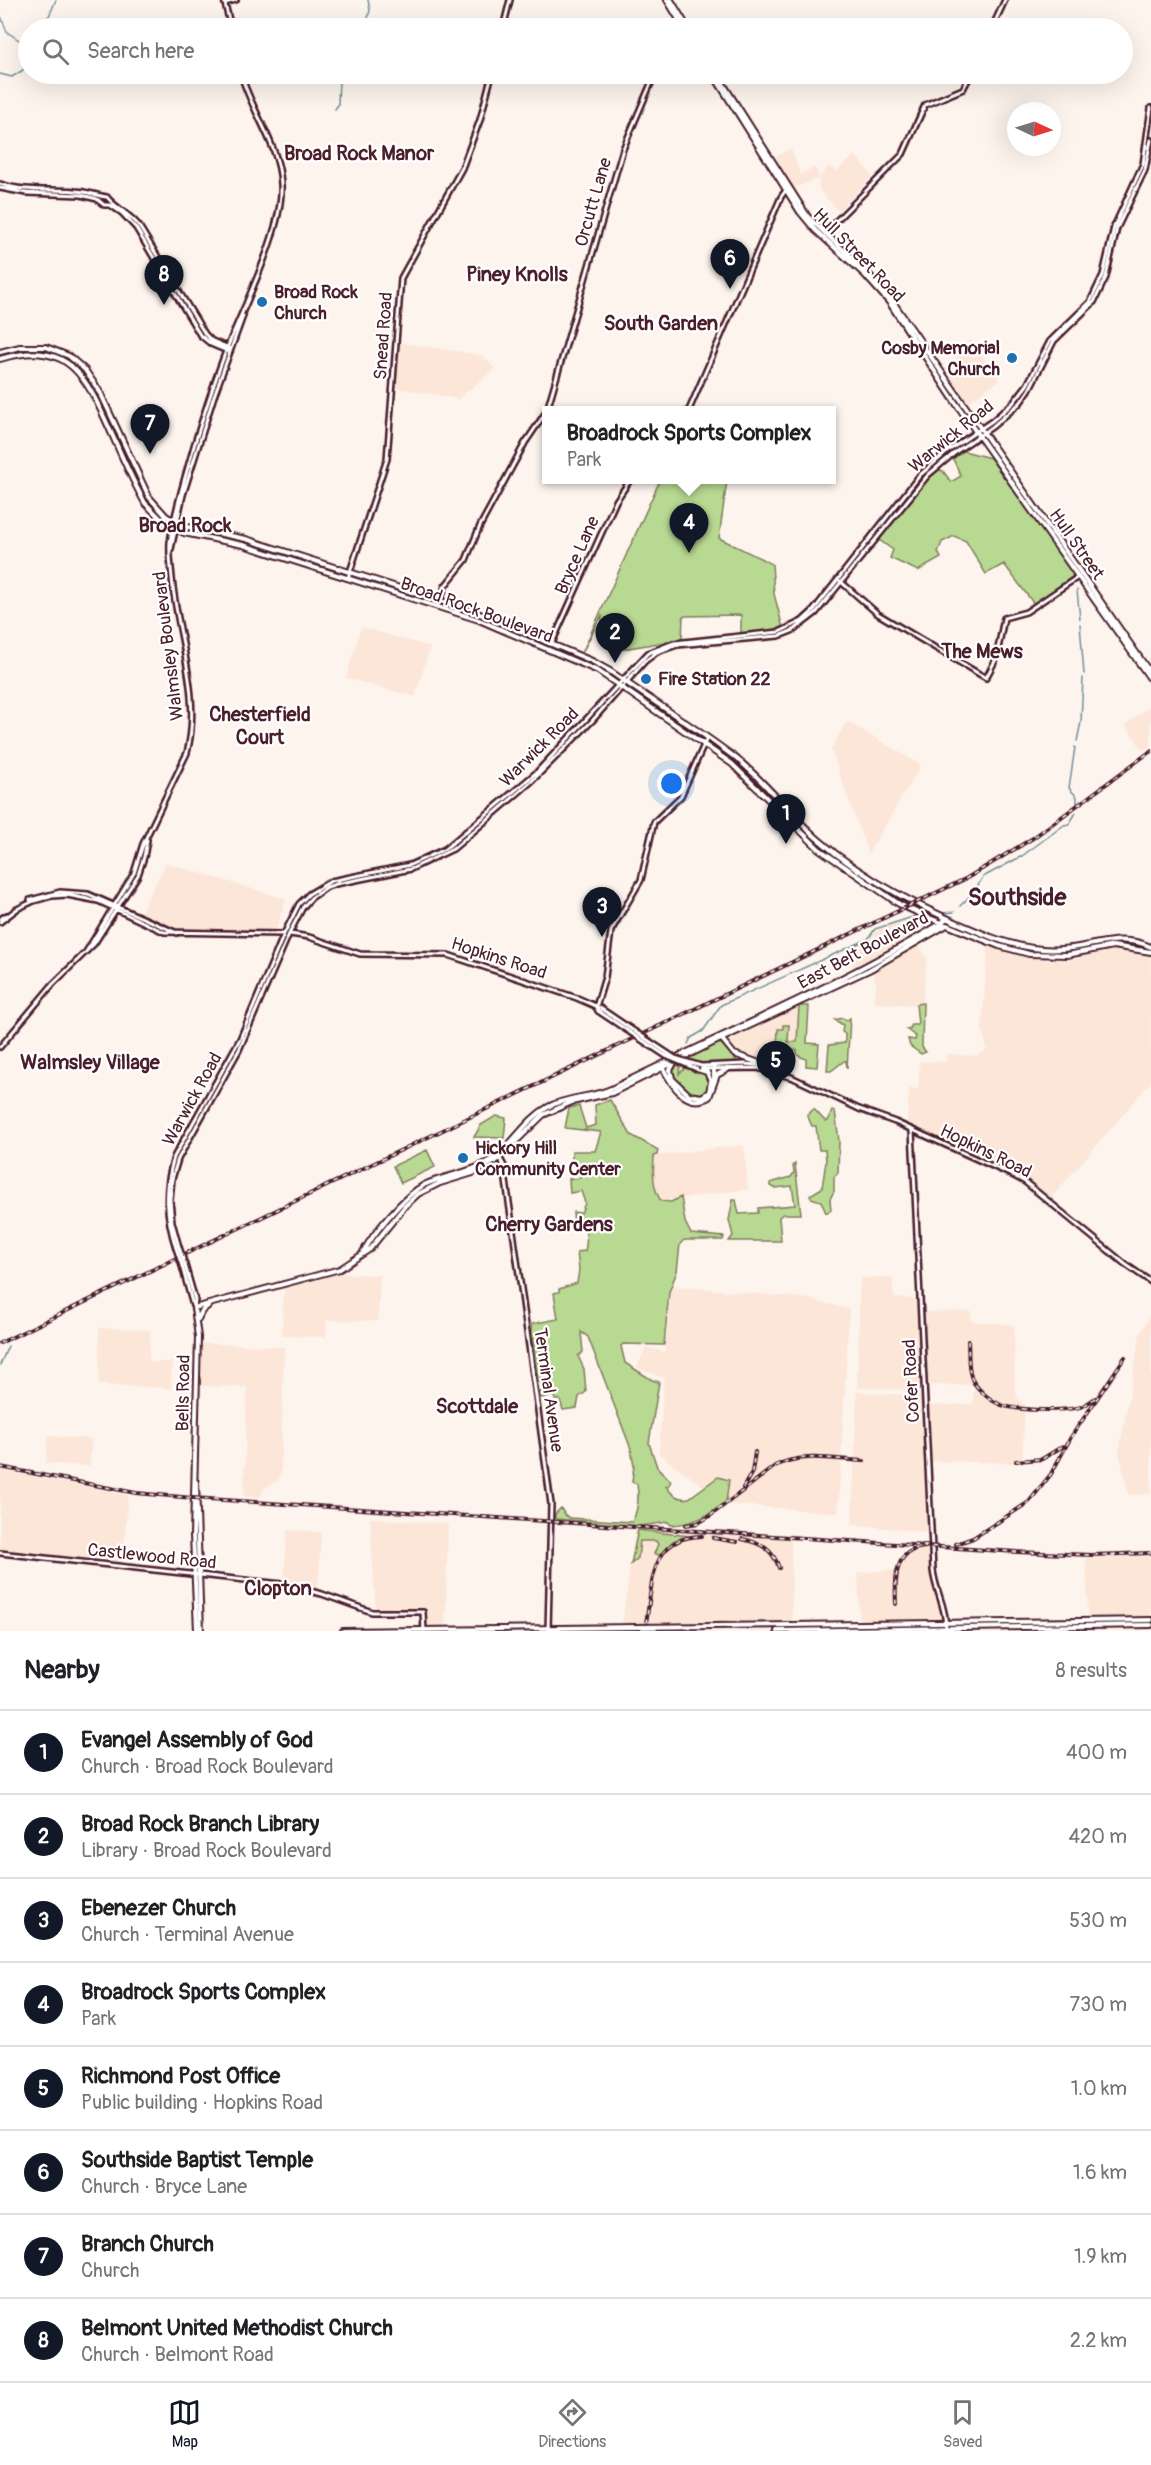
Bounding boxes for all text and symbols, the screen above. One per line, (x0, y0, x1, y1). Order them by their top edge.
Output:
search box (18, 18, 1133, 84)
icon: search (39, 35, 72, 68)
text: Search here (87, 37, 194, 65)
north arrow (1007, 102, 1061, 156)
district label: Broad Rock Manor (284, 141, 435, 166)
street label: Orcutt Lane (570, 155, 617, 249)
street label: Hull Street Road (808, 203, 910, 308)
pin: 6 (710, 240, 750, 289)
pin: 8 (144, 256, 184, 305)
district label: Piney Knolls (466, 262, 568, 287)
place label: Broad Rock Church (274, 281, 358, 325)
street label: Snead Road (369, 291, 398, 381)
marker: Broad Rock Church (255, 295, 269, 309)
district label: South Garden (604, 311, 718, 336)
place label: Cosby Memorial Church (881, 337, 1001, 381)
marker: Cosby Memorial Church (1005, 351, 1019, 365)
street label: Warwick Road (904, 395, 999, 478)
pin: 7 (130, 404, 170, 454)
popup (542, 406, 836, 484)
text: Broadrock Sports Complex (566, 419, 812, 447)
text: Park (566, 447, 601, 472)
pin: 4 (670, 504, 708, 553)
street label: Hull Street (1044, 504, 1110, 585)
street label: Bryce Lane (550, 512, 605, 598)
district label: Broad Rock (138, 513, 232, 538)
street label: Walmsley Boulevard (148, 570, 189, 722)
street label: Broad Rock Boulevard (397, 572, 556, 649)
pin: 2 (596, 614, 634, 663)
district label: The Mews (940, 639, 1023, 664)
place label: Fire Station 22 (658, 668, 771, 691)
marker: Fire Station 22 (639, 672, 653, 686)
district label: Chesterfield Court (209, 702, 311, 750)
street label: Warwick Road (495, 703, 584, 792)
your location (657, 769, 686, 798)
pin: 1 (766, 794, 806, 844)
district label: Southside (968, 883, 1068, 912)
pin: 3 (582, 888, 622, 937)
street label: East Belt Boulevard (794, 906, 933, 995)
street label: Hopkins Road (448, 932, 550, 985)
pin: 5 (756, 1042, 796, 1091)
street label: Warwick Road (157, 1048, 228, 1150)
district label: Walmsley Village (20, 1050, 161, 1075)
street label: Hopkins Road (936, 1119, 1035, 1184)
place label: Hickory Hill Community Center (475, 1137, 621, 1181)
marker: Hickory Hill Community Center (456, 1151, 470, 1165)
district label: Cherry Gardens (485, 1212, 613, 1237)
street label: Terminal Avenue (528, 1326, 569, 1454)
street label: Cofer Road (898, 1339, 925, 1423)
street label: Bells Road (171, 1354, 196, 1432)
district label: Scottdale (436, 1394, 519, 1419)
street label: Castlewood Road (86, 1538, 218, 1575)
district label: Clopton (244, 1576, 312, 1601)
text: Nearby (24, 1654, 100, 1686)
text: 8 results (1056, 1658, 1127, 1683)
text: Evangel Assembly of God (81, 1726, 313, 1754)
text: 1 (40, 1740, 47, 1765)
text: 400 m (1066, 1740, 1127, 1765)
text: Church · Broad Rock Boulevard (81, 1754, 334, 1779)
text: Broad Rock Branch Library (81, 1810, 319, 1838)
text: 2 (38, 1824, 49, 1849)
text: 420 m (1068, 1824, 1127, 1849)
text: Library · Broad Rock Boulevard (81, 1838, 332, 1863)
text: Ebenezer Church (81, 1894, 236, 1922)
text: 3 (38, 1908, 49, 1933)
text: 530 m (1069, 1908, 1127, 1933)
text: Church · Terminal Avenue (81, 1922, 294, 1947)
text: Broadrock Sports Complex (81, 1978, 326, 2006)
text: 4 (38, 1992, 49, 2017)
text: 730 m (1070, 1992, 1127, 2017)
text: Park (81, 2006, 116, 2031)
text: Richmond Post Office (81, 2062, 280, 2090)
text: 5 (38, 2076, 49, 2101)
text: 1.0 km (1071, 2076, 1127, 2101)
text: Public building · Hopkins Road (81, 2090, 323, 2115)
text: Southside Baptist Temple (81, 2146, 313, 2174)
text: 6 (38, 2160, 49, 2185)
text: 1.6 km (1073, 2160, 1127, 2185)
text: Church · Bryce Lane (81, 2174, 247, 2199)
text: Branch Church (81, 2230, 214, 2258)
text: 7 (38, 2244, 49, 2269)
text: 1.9 km (1074, 2244, 1127, 2269)
text: Church (81, 2258, 139, 2283)
text: Belmont United Methodist Church (81, 2314, 393, 2342)
text: 8 (38, 2328, 49, 2353)
text: 2.2 km (1070, 2328, 1127, 2353)
text: Church · Belmont Road (81, 2342, 274, 2367)
tab: Map (168, 2396, 201, 2452)
tab: Directions (538, 2396, 606, 2452)
tab: Saved (943, 2396, 983, 2452)

